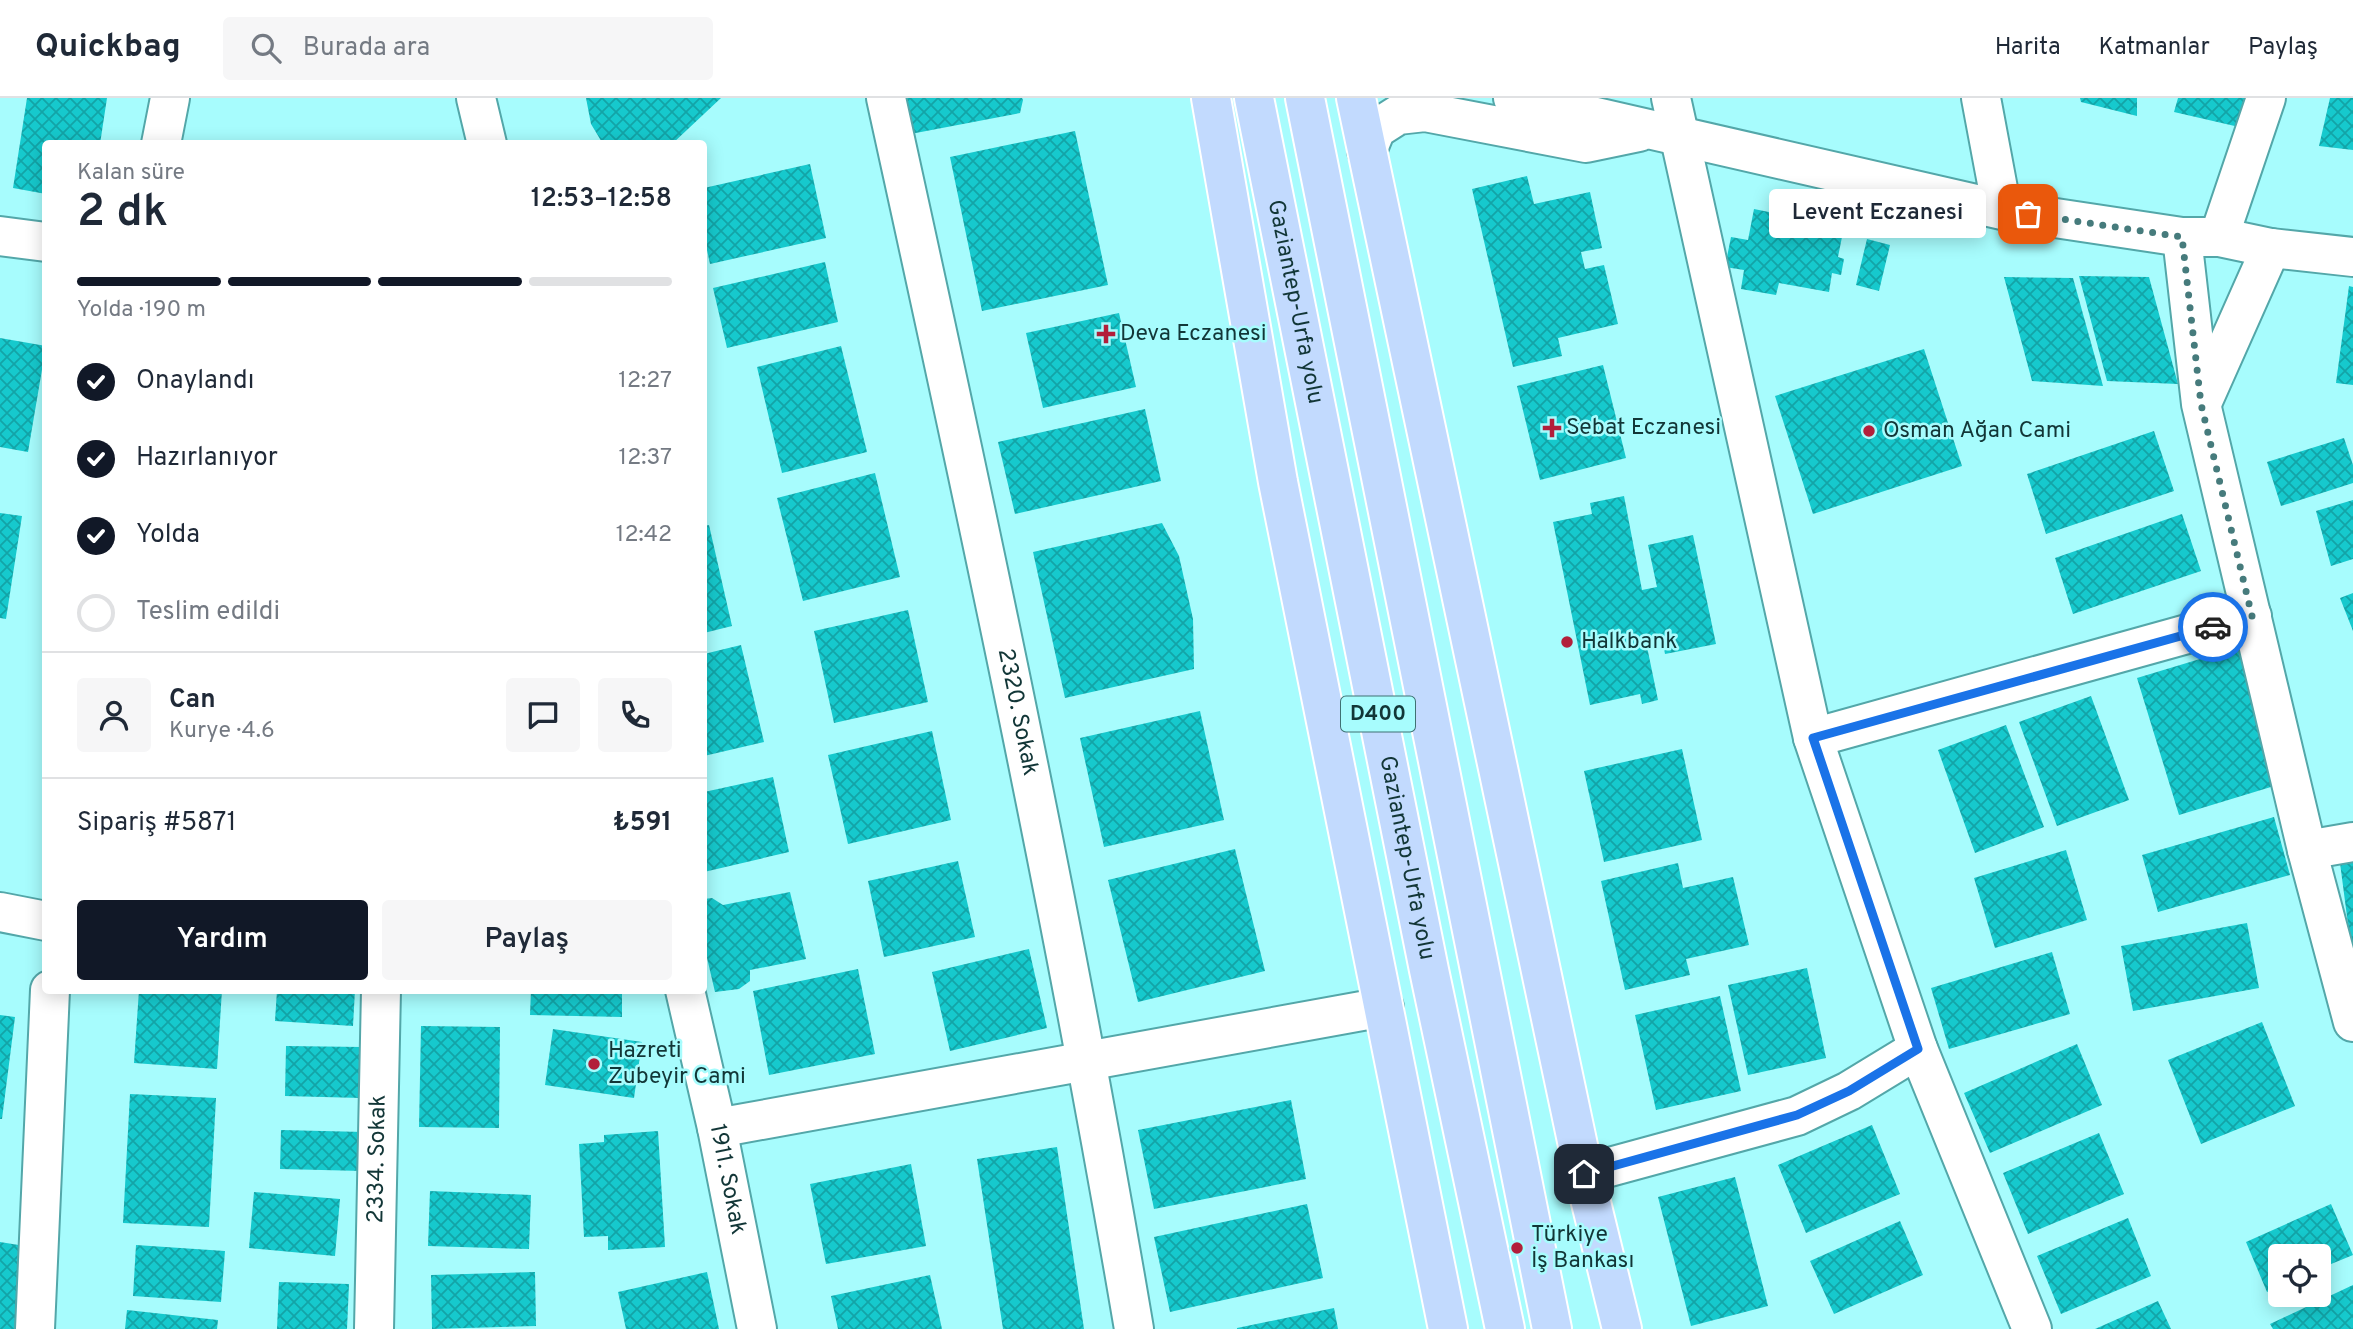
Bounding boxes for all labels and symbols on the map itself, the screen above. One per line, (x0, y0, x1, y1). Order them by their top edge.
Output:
pin (1998, 184, 2058, 244)
callout: Levent Eczanesi (1769, 190, 1986, 238)
street label: Gaziantep-Urfa yolu (1260, 197, 1330, 407)
place label: Deva Eczanesi (1120, 320, 1267, 349)
marker: Deva Eczanesi (1098, 326, 1114, 342)
place label: Sebat Eczanesi (1566, 414, 1721, 443)
place label: Osman Ağan Cami (1883, 417, 2071, 446)
marker: Sebat Eczanesi (1544, 420, 1560, 436)
marker: Osman Ağan Cami (1861, 423, 1877, 439)
courier (2178, 592, 2248, 662)
place label: Halkbank (1581, 628, 1678, 657)
marker: Halkbank (1559, 634, 1575, 650)
street label: 2320. Sokak (990, 646, 1045, 778)
road number: D400 (1341, 696, 1415, 732)
street label: Gaziantep-Urfa yolu (1372, 753, 1441, 963)
place label: Hazreti Zubeyir Cami (608, 1037, 746, 1092)
marker: Hazreti Zubeyir Cami (586, 1056, 602, 1072)
street label: 2334. Sokak (362, 1094, 393, 1224)
street label: 1911. Sokak (702, 1122, 752, 1237)
pin (1554, 1144, 1614, 1204)
place label: Türkiye İş Bankası (1531, 1221, 1634, 1276)
marker: Türkiye İş Bankası (1509, 1240, 1525, 1256)

